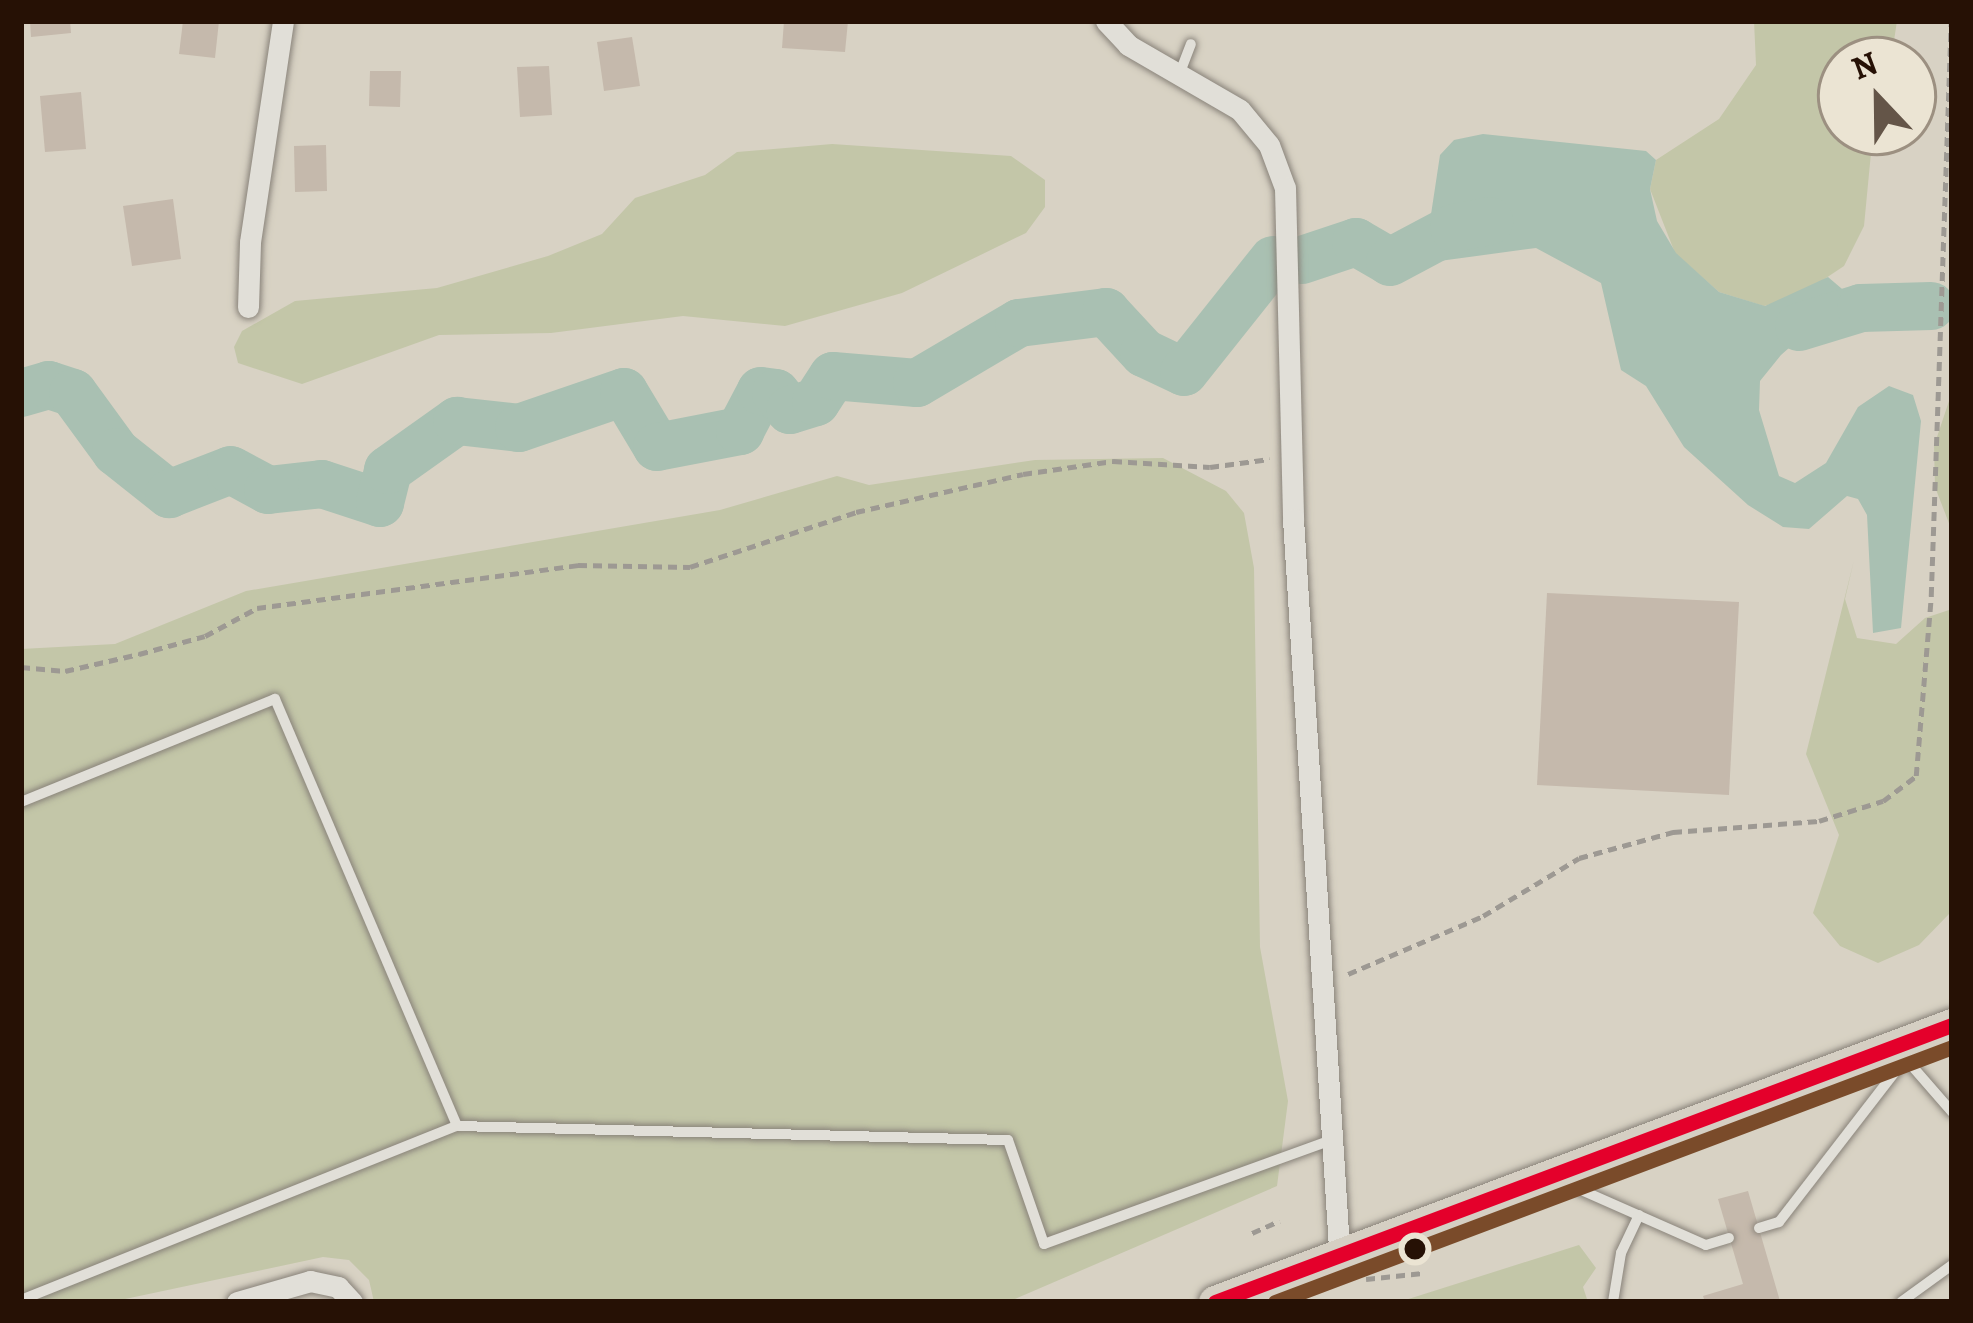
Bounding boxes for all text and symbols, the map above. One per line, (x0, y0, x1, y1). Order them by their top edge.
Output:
north arrow (1817, 36, 1937, 156)
text: N (1845, 40, 1884, 90)
unlabelled marker (1404, 1238, 1426, 1260)

